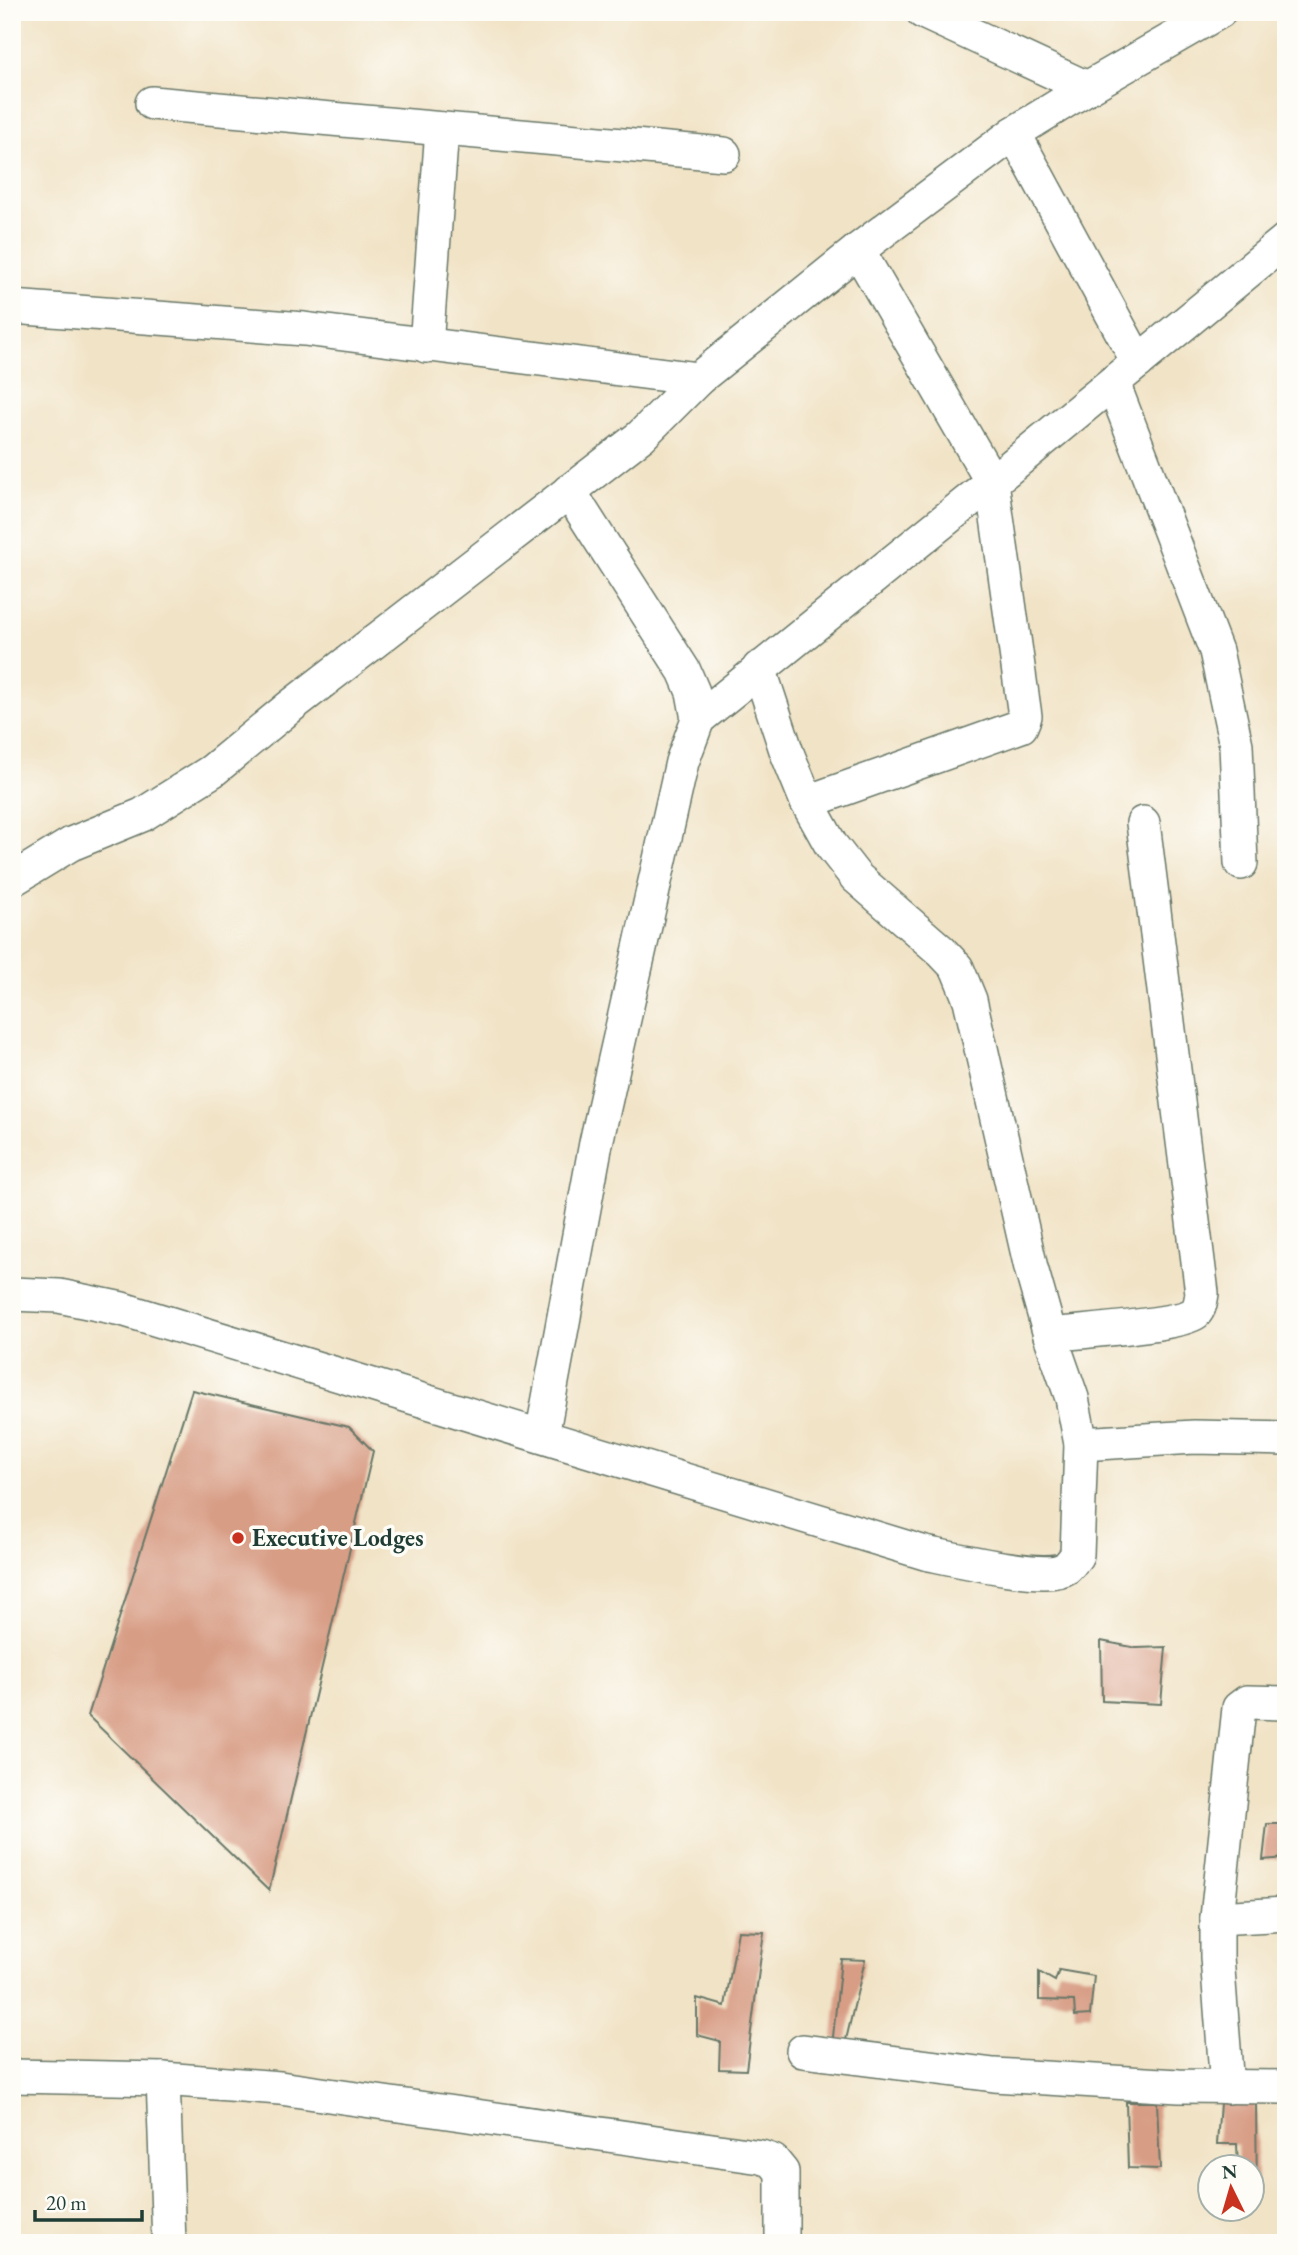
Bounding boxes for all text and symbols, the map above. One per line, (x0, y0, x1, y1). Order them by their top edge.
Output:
place label: Executive Lodges (252, 1522, 424, 1554)
marker: Executive Lodges (230, 1530, 246, 1546)
north arrow (1196, 2154, 1266, 2224)
text: N (1221, 2158, 1239, 2185)
scale bar (35, 2178, 142, 2222)
text: 20 m (46, 2189, 87, 2216)

